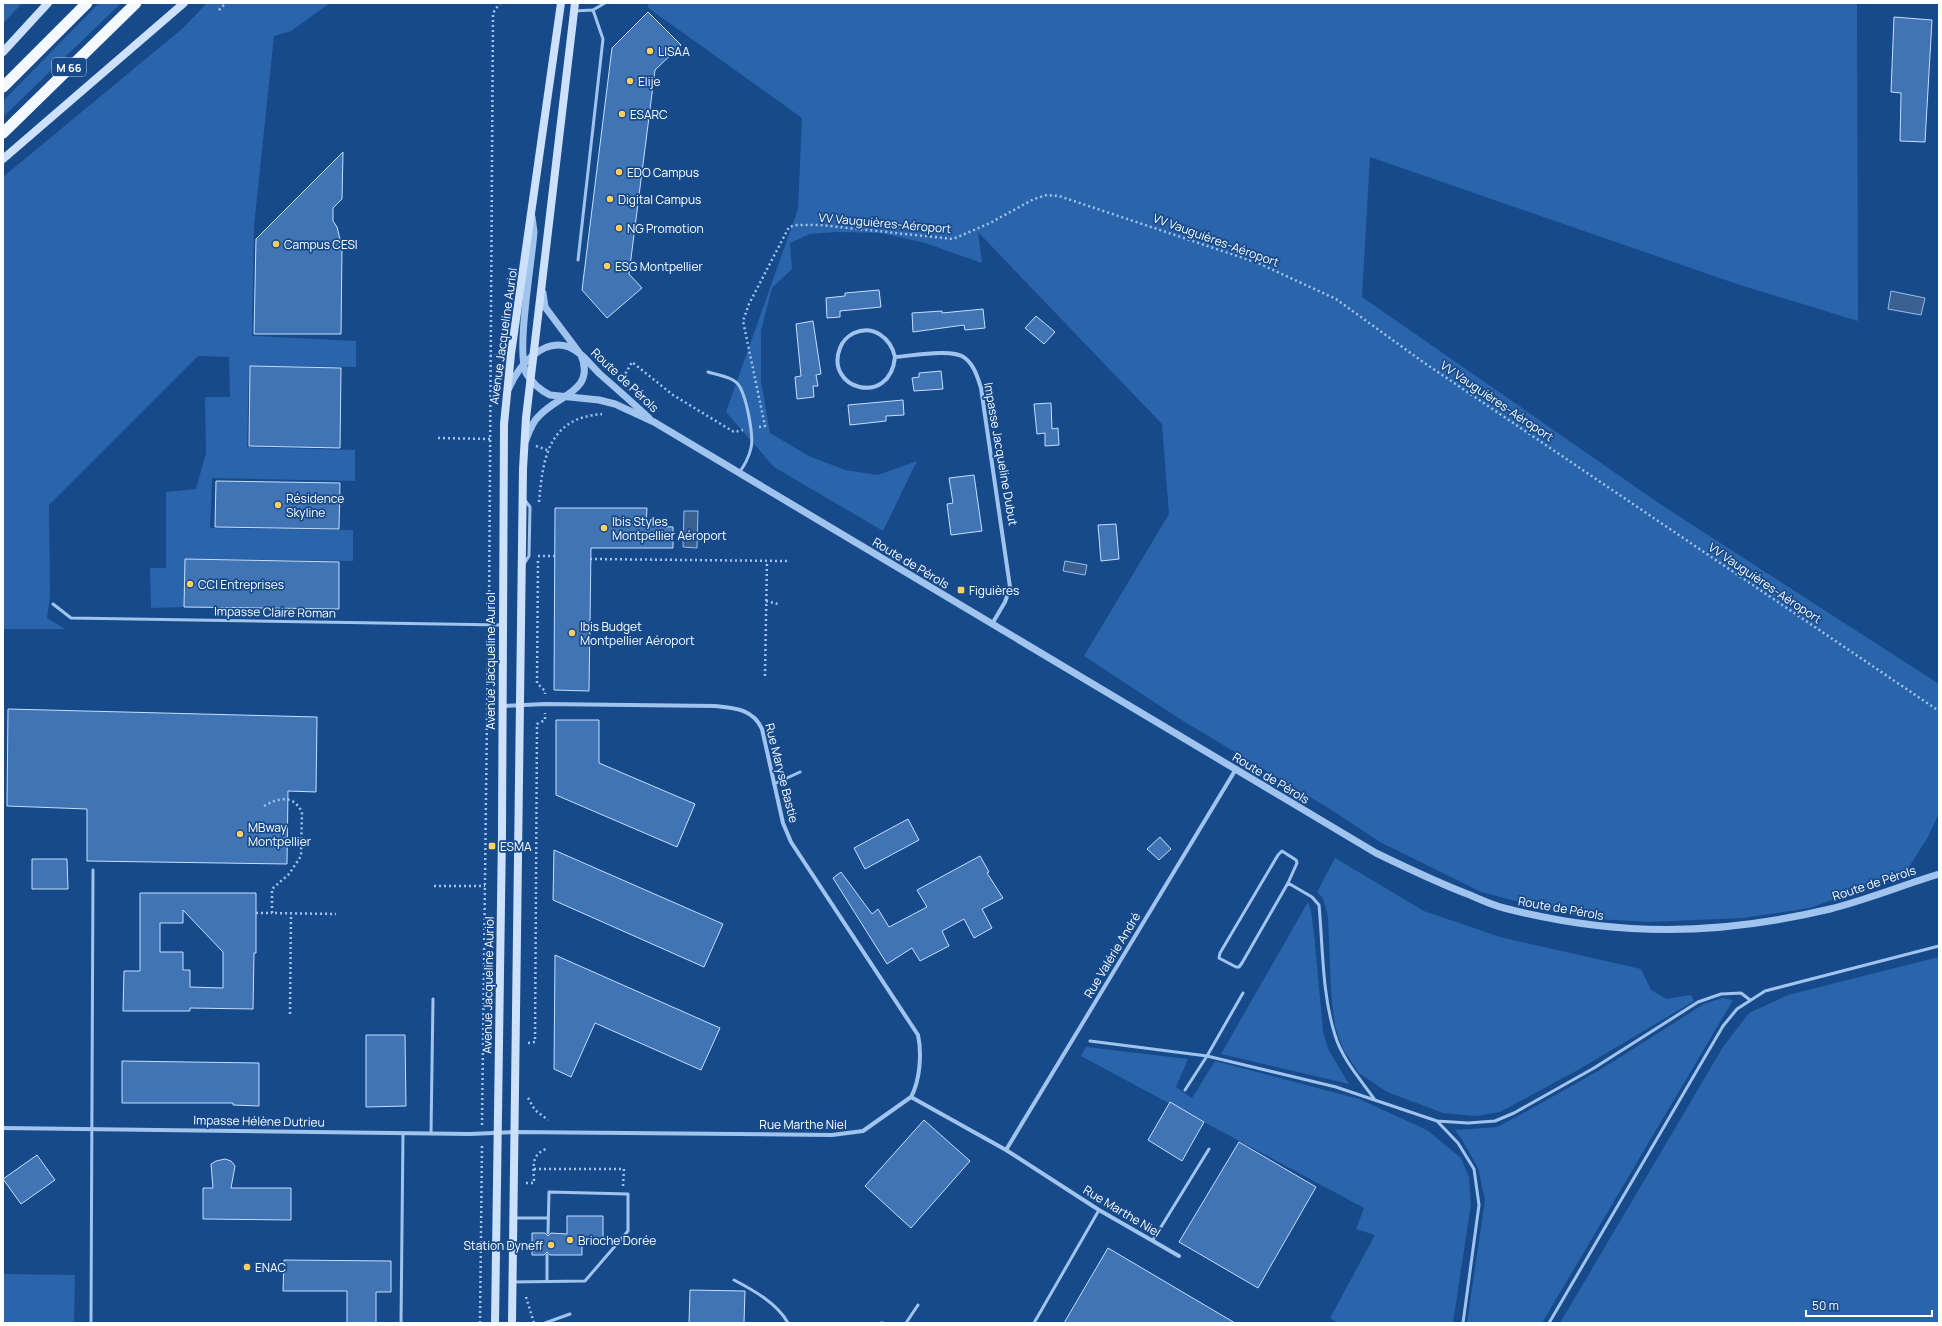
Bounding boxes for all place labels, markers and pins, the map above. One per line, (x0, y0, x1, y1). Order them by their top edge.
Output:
place label: LISAA (658, 43, 690, 60)
marker: LISAA (645, 46, 655, 56)
place label: Elije (638, 73, 660, 90)
marker: Elije (625, 76, 635, 86)
place label: ESARC (630, 106, 668, 123)
marker: ESARC (617, 109, 627, 119)
place label: EDO Campus (627, 164, 699, 181)
marker: EDO Campus (614, 167, 624, 177)
place label: Digital Campus (618, 191, 701, 208)
marker: Digital Campus (605, 194, 615, 204)
place label: NG Promotion (627, 220, 704, 237)
marker: NG Promotion (614, 223, 624, 233)
place label: Campus CESI (284, 236, 358, 253)
marker: Campus CESI (271, 239, 281, 249)
place label: ESG Montpellier (615, 258, 703, 275)
marker: ESG Montpellier (602, 261, 612, 271)
place label: Résidence Skyline (286, 490, 344, 521)
marker: Résidence Skyline (273, 500, 283, 510)
place label: Ibis Styles Montpellier Aéroport (612, 513, 727, 544)
marker: Ibis Styles Montpellier Aéroport (599, 523, 609, 533)
place label: CCI Entreprises (198, 576, 284, 593)
marker: CCI Entreprises (185, 579, 195, 589)
place label: Figuières (969, 582, 1019, 599)
marker: Figuières (956, 585, 966, 595)
place label: Ibis Budget Montpellier Aéroport (580, 618, 695, 649)
marker: Ibis Budget Montpellier Aéroport (567, 628, 577, 638)
place label: MBway Montpellier (248, 819, 312, 850)
marker: MBway Montpellier (235, 829, 245, 839)
place label: ESMA (500, 838, 532, 855)
marker: ESMA (487, 841, 497, 851)
place label: Brioche Dorée (578, 1232, 656, 1249)
marker: Brioche Dorée (565, 1235, 575, 1245)
place label: Station Dyneff (463, 1237, 543, 1254)
marker: Station Dyneff (546, 1240, 556, 1250)
place label: ENAC (255, 1259, 286, 1276)
marker: ENAC (242, 1262, 252, 1272)

